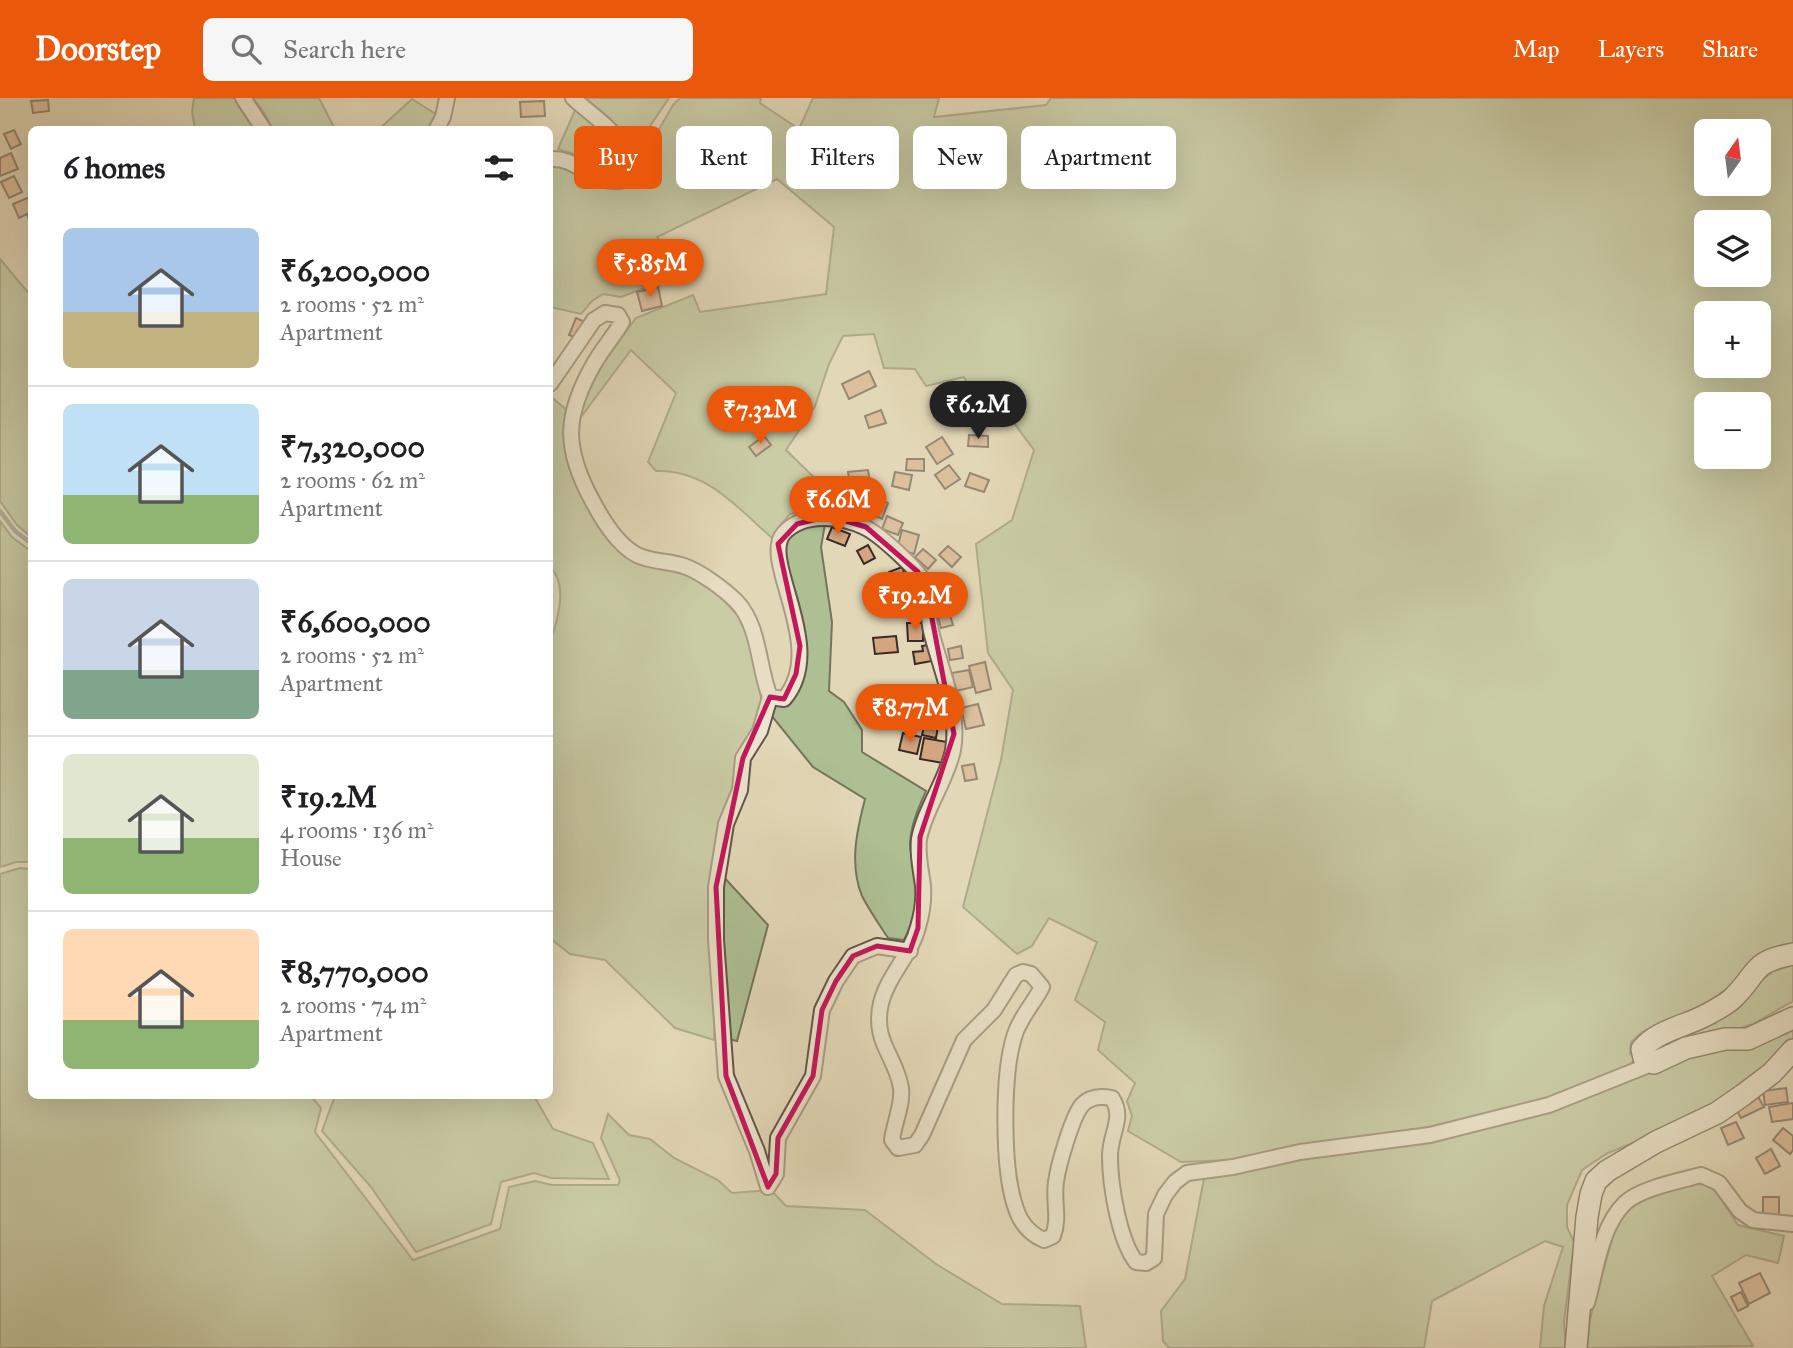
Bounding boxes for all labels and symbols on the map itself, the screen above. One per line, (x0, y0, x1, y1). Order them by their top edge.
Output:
north arrow (1694, 119, 1771, 196)
pin: ₹5.85M (593, 240, 707, 299)
pin: ₹6.2M (929, 382, 1027, 441)
pin: ₹7.32M (703, 386, 817, 446)
pin: ₹6.6M (789, 476, 887, 536)
pin: ₹19.2M (858, 573, 972, 632)
pin: ₹8.77M (853, 684, 967, 744)

